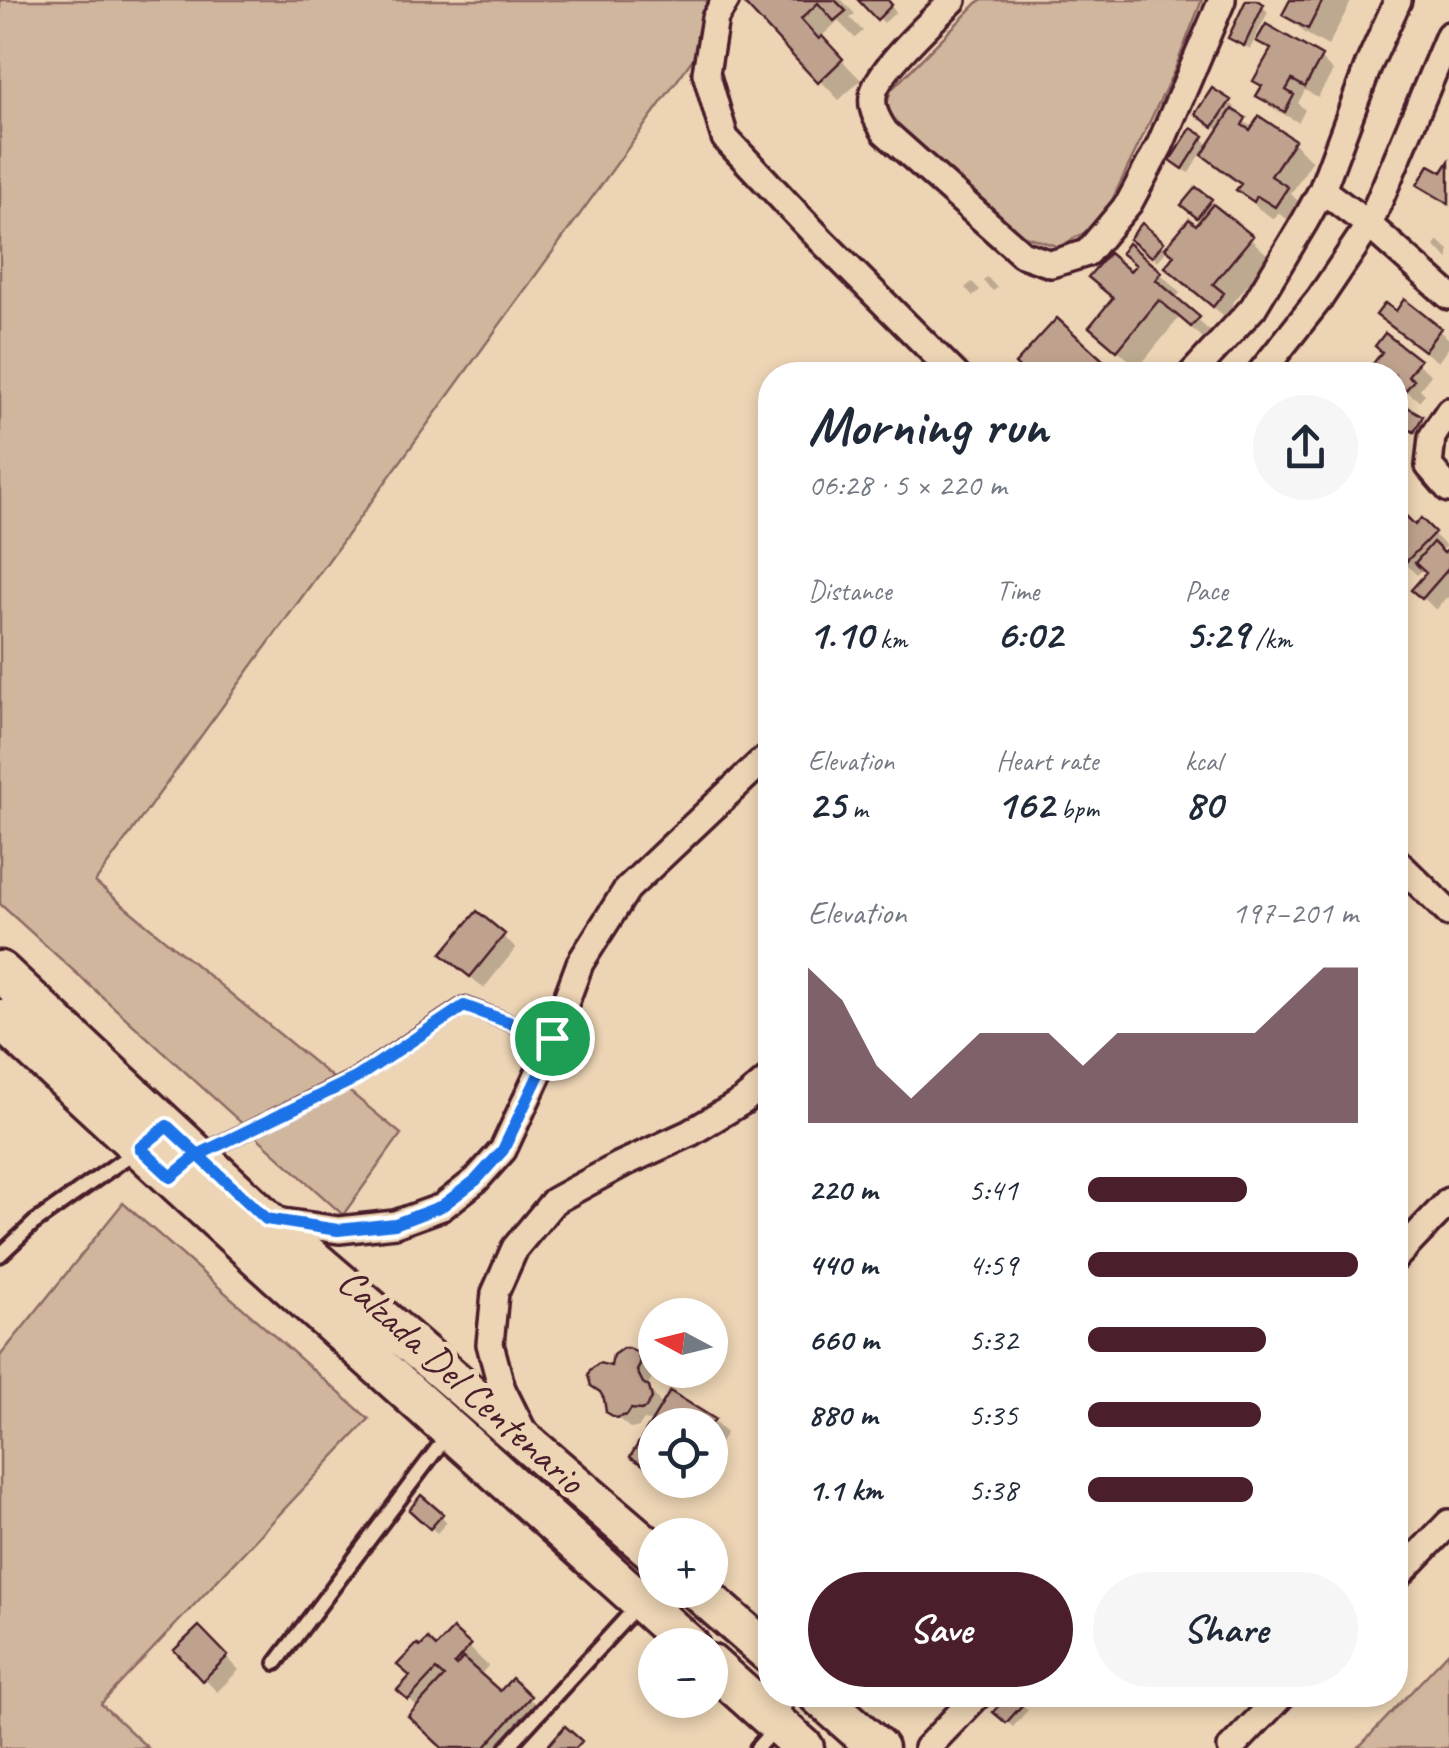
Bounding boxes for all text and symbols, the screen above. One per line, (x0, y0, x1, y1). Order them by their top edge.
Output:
text: Morning run (808, 391, 1048, 461)
button: share (1253, 395, 1358, 500)
text: 06:28 · 5 × 220 m (808, 464, 1006, 505)
text: Distance (808, 573, 892, 608)
text: Time (996, 573, 1039, 608)
text: Pace (1185, 573, 1228, 608)
text: 1.10 (808, 608, 873, 661)
text: 6:02 (996, 608, 1062, 661)
text: 5:29 (1185, 608, 1249, 661)
text: km (873, 621, 907, 656)
text: /km (1249, 621, 1292, 656)
text: Elevation (808, 743, 894, 778)
text: Heart rate (996, 743, 1098, 778)
text: kcal (1185, 743, 1222, 778)
text: 25 (808, 778, 845, 831)
text: 162 (996, 778, 1054, 831)
text: 80 (1185, 778, 1222, 831)
text: m (845, 791, 868, 826)
text: bpm (1054, 791, 1099, 826)
text: Elevation (808, 892, 906, 933)
text: 197–201 m (1232, 892, 1358, 933)
pin (510, 996, 595, 1081)
icon: arrive (525, 1011, 580, 1066)
text: 220 m (808, 1169, 877, 1210)
text: 5:41 (968, 1169, 1018, 1210)
text: 440 m (808, 1244, 877, 1285)
text: 4:59 (968, 1244, 1018, 1285)
street label: Calzada Del Centenario (328, 1257, 596, 1506)
north arrow (638, 1298, 728, 1388)
map controls (638, 1298, 728, 1718)
text: 660 m (808, 1319, 879, 1360)
text: 5:32 (968, 1319, 1018, 1360)
text: 880 m (808, 1394, 877, 1435)
text: 5:35 (968, 1394, 1018, 1435)
button: locate (638, 1408, 728, 1498)
text: 1.1 km (808, 1469, 882, 1510)
text: 5:38 (968, 1469, 1018, 1510)
button: + (638, 1518, 728, 1608)
button: Save (808, 1572, 1073, 1687)
button: Share (1093, 1572, 1358, 1687)
button: − (638, 1628, 728, 1718)

